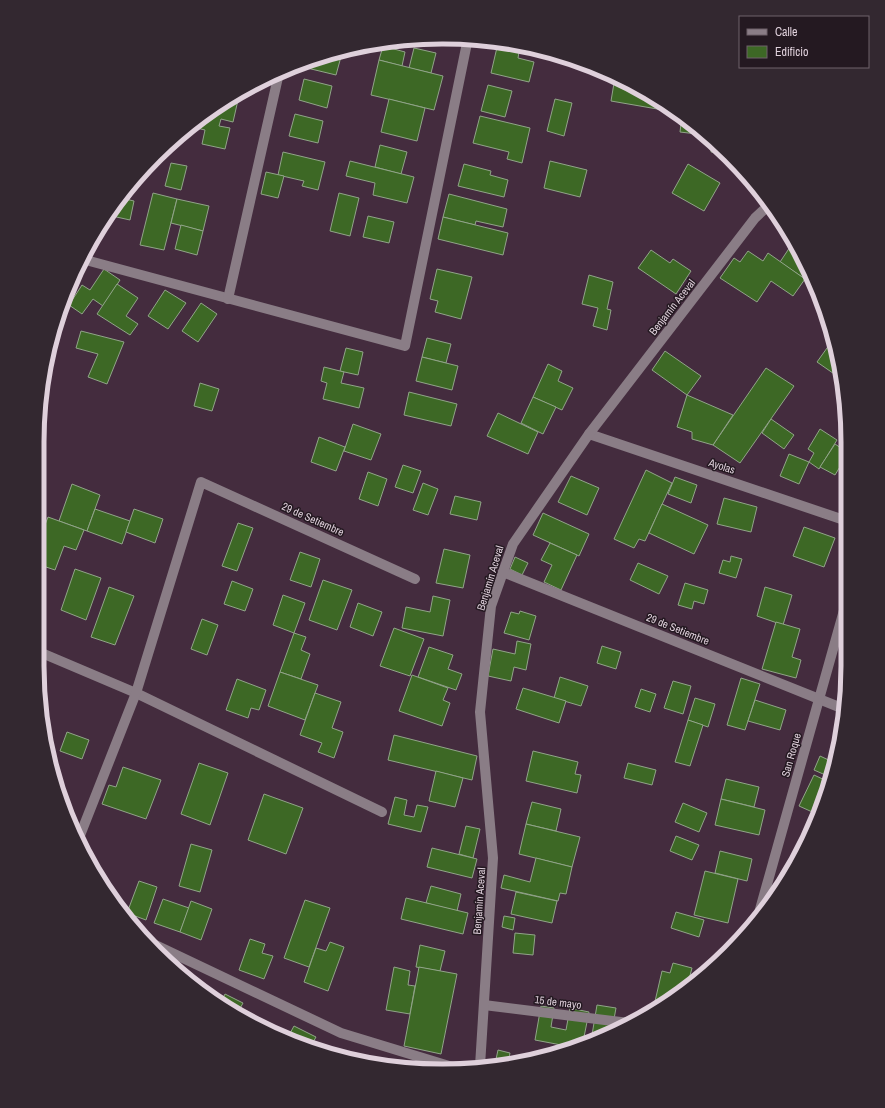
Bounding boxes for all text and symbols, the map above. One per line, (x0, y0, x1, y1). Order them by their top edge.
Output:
legend (739, 16, 869, 68)
text: Calle (775, 24, 797, 40)
text: Edificio (775, 44, 808, 60)
street label: Benjamín Aceval (646, 276, 698, 338)
street label: Ayolas (706, 455, 737, 477)
street label: 29 de Setiembre (280, 499, 346, 539)
street label: Benjamín Aceval (473, 544, 507, 612)
street label: 29 de Setiembre (644, 610, 712, 648)
street label: San Roque (778, 731, 804, 779)
street label: Benjamín Aceval (470, 867, 488, 935)
street label: 15 de mayo (534, 992, 582, 1012)

